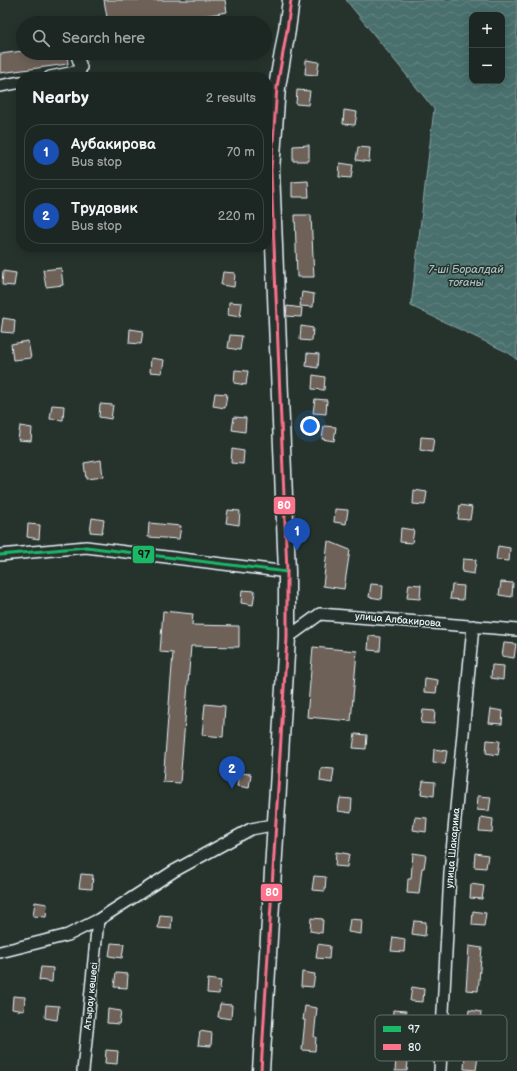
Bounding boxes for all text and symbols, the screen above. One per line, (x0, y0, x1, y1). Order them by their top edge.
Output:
map controls (469, 12, 505, 84)
button: + (469, 12, 505, 48)
search box (16, 16, 272, 60)
icon: search (30, 27, 52, 49)
text: Search here (62, 29, 145, 48)
button: − (469, 48, 505, 84)
text: Nearby (32, 88, 89, 108)
text: 2 results (206, 90, 256, 106)
text: Аубакирова (71, 135, 156, 154)
text: 1 (43, 144, 49, 160)
text: 70 m (227, 144, 255, 160)
text: Bus stop (71, 154, 122, 170)
text: Трудовик (71, 199, 138, 218)
text: 2 (42, 208, 50, 224)
text: 220 m (218, 208, 255, 224)
text: Bus stop (71, 218, 122, 234)
water label: 7-ші Боралдай тоғаны (428, 263, 504, 289)
your location (300, 416, 320, 436)
line badge: 80 (273, 496, 296, 515)
text: 80 (277, 499, 291, 512)
pin: 1 (284, 518, 310, 551)
line badge: 97 (132, 545, 155, 564)
text: 97 (138, 548, 150, 561)
street label: улица Албакирова (354, 610, 442, 630)
pin: 2 (219, 756, 245, 789)
street label: улица Шакарима (444, 807, 463, 889)
line badge: 80 (260, 883, 283, 902)
text: 80 (265, 886, 279, 899)
street label: Атырау көшесі (81, 961, 101, 1031)
legend (375, 1015, 507, 1061)
text: 97 (408, 1023, 420, 1036)
text: 80 (408, 1041, 421, 1054)

